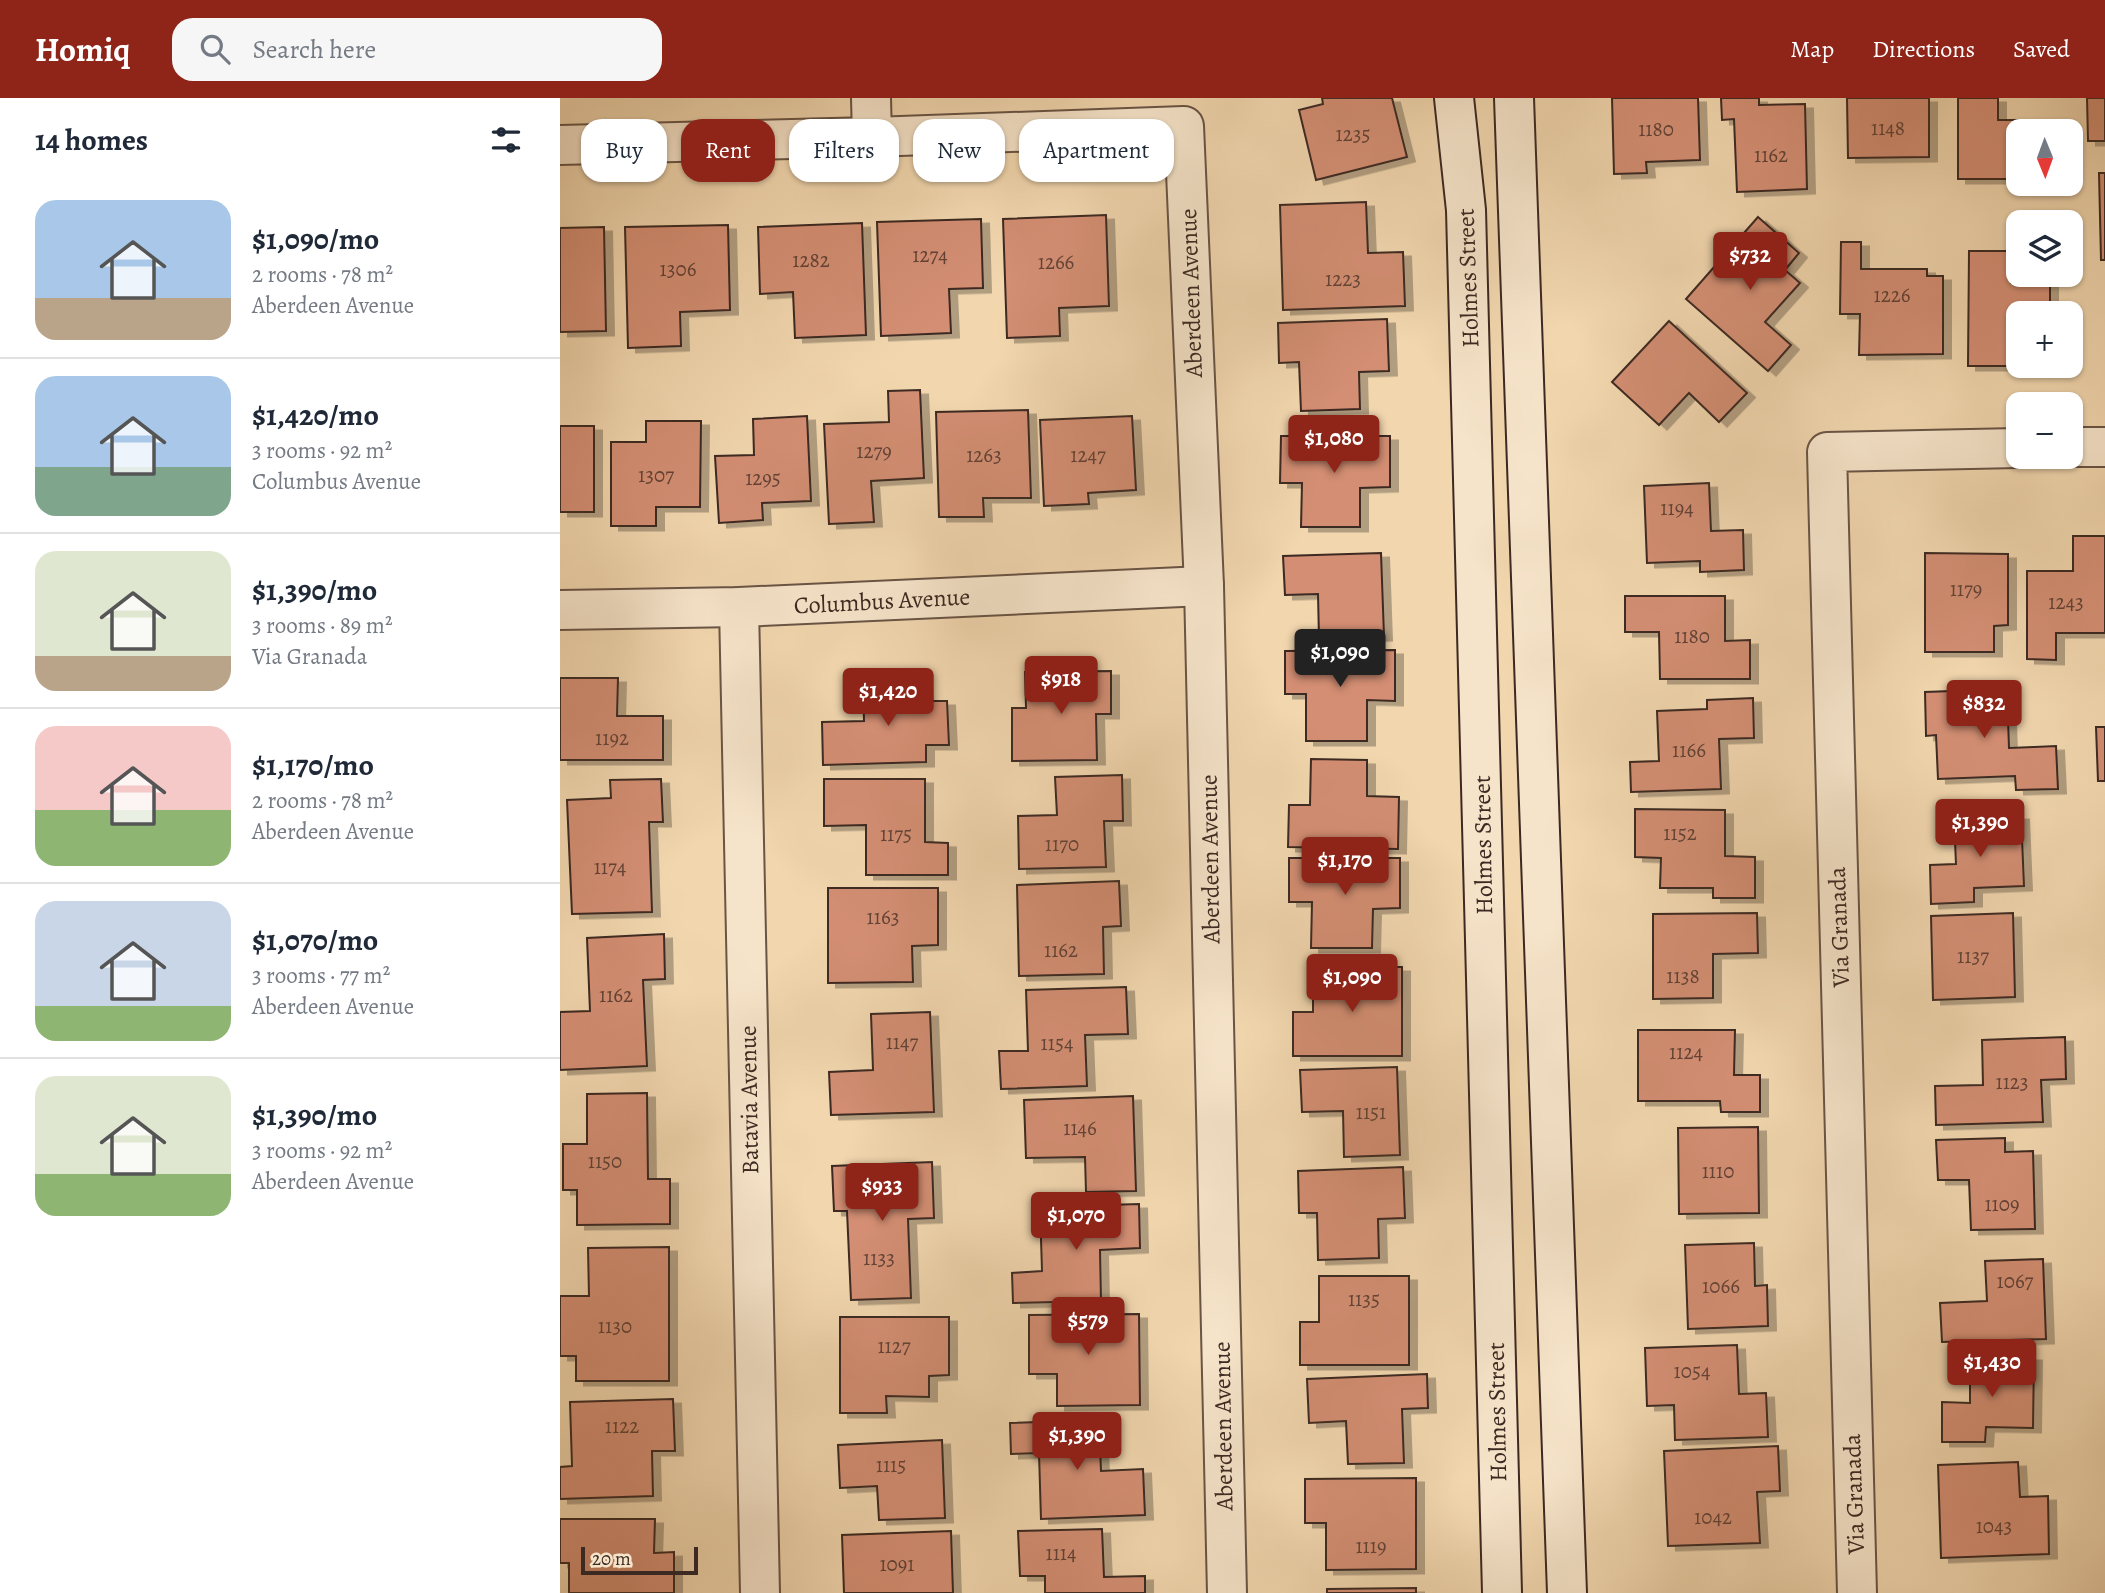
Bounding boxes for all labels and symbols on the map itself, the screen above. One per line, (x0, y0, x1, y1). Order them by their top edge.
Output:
house number: 1148 (1871, 114, 1905, 142)
house number: 1180 (1638, 115, 1674, 143)
north arrow (2006, 119, 2082, 196)
house number: 1235 (1336, 120, 1370, 148)
house number: 1162 (1754, 141, 1788, 169)
street label: Aberdeen Avenue (1172, 208, 1210, 379)
street label: Holmes Street (1450, 208, 1486, 348)
pin: $732 (1709, 232, 1791, 292)
house number: 1274 (912, 241, 948, 269)
house number: 1282 (792, 246, 830, 274)
house number: 1266 (1038, 248, 1075, 276)
house number: 1306 (660, 255, 697, 283)
house number: 1223 (1325, 265, 1361, 293)
house number: 1226 (1874, 281, 1911, 309)
pin: $1,080 (1277, 416, 1391, 475)
house number: 1279 (856, 437, 892, 465)
house number: 1263 (966, 441, 1002, 469)
house number: 1247 (1070, 441, 1106, 469)
house number: 1307 (638, 461, 674, 489)
house number: 1295 (745, 464, 781, 492)
house number: 1194 (1660, 494, 1694, 522)
house number: 1179 (1950, 575, 1982, 603)
street label: Columbus Avenue (793, 580, 971, 622)
house number: 1243 (2048, 588, 2084, 616)
house number: 1180 (1674, 622, 1710, 650)
pin: $1,090 (1283, 630, 1397, 689)
pin: $918 (1020, 656, 1102, 716)
pin: $1,420 (831, 668, 945, 728)
pin: $832 (1943, 680, 2025, 740)
house number: 1192 (595, 724, 629, 752)
house number: 1166 (1672, 736, 1706, 764)
street label: Aberdeen Avenue (1193, 774, 1227, 945)
street label: Holmes Street (1466, 775, 1500, 915)
pin: $1,390 (1923, 800, 2037, 859)
house number: 1152 (1663, 819, 1697, 847)
house number: 1175 (880, 820, 912, 848)
house number: 1170 (1045, 830, 1079, 858)
pin: $1,170 (1288, 838, 1402, 897)
house number: 1174 (594, 853, 626, 881)
street label: Via Granada (1821, 865, 1857, 989)
house number: 1163 (867, 903, 899, 931)
house number: 1162 (1044, 936, 1078, 964)
house number: 1137 (1957, 942, 1989, 970)
pin: $1,090 (1295, 954, 1409, 1014)
house number: 1138 (1666, 962, 1700, 990)
house number: 1162 (599, 981, 633, 1009)
street label: Batavia Avenue (732, 1025, 766, 1175)
house number: 1147 (886, 1028, 919, 1056)
house number: 1154 (1041, 1029, 1073, 1057)
house number: 1124 (1669, 1038, 1703, 1066)
house number: 1123 (1995, 1068, 2029, 1096)
house number: 1151 (1356, 1098, 1386, 1126)
house number: 1146 (1063, 1114, 1097, 1142)
house number: 1150 (588, 1147, 622, 1175)
house number: 1110 (1702, 1157, 1734, 1185)
pin: $933 (841, 1164, 923, 1223)
house number: 1109 (1984, 1190, 2020, 1218)
pin: $1,070 (1019, 1192, 1133, 1252)
house number: 1133 (863, 1244, 895, 1272)
house number: 1067 (1997, 1267, 2034, 1295)
house number: 1066 (1702, 1272, 1740, 1300)
house number: 1135 (1348, 1285, 1380, 1313)
pin: $579 (1047, 1298, 1129, 1357)
house number: 1130 (598, 1312, 632, 1340)
house number: 1127 (877, 1332, 911, 1360)
pin: $1,430 (1935, 1340, 2049, 1399)
street label: Aberdeen Avenue (1206, 1341, 1240, 1512)
street label: Holmes Street (1480, 1342, 1514, 1482)
house number: 1054 (1674, 1357, 1710, 1385)
house number: 1122 (605, 1412, 639, 1440)
pin: $1,390 (1020, 1412, 1134, 1472)
street label: Via Granada (1836, 1432, 1872, 1556)
house number: 1115 (876, 1451, 906, 1479)
house number: 1042 (1694, 1503, 1732, 1531)
house number: 1043 (1976, 1512, 2012, 1540)
house number: 1119 (1355, 1532, 1387, 1560)
house number: 1114 (1045, 1539, 1077, 1567)
scale bar (581, 1544, 698, 1576)
house number: 1091 (879, 1550, 915, 1578)

